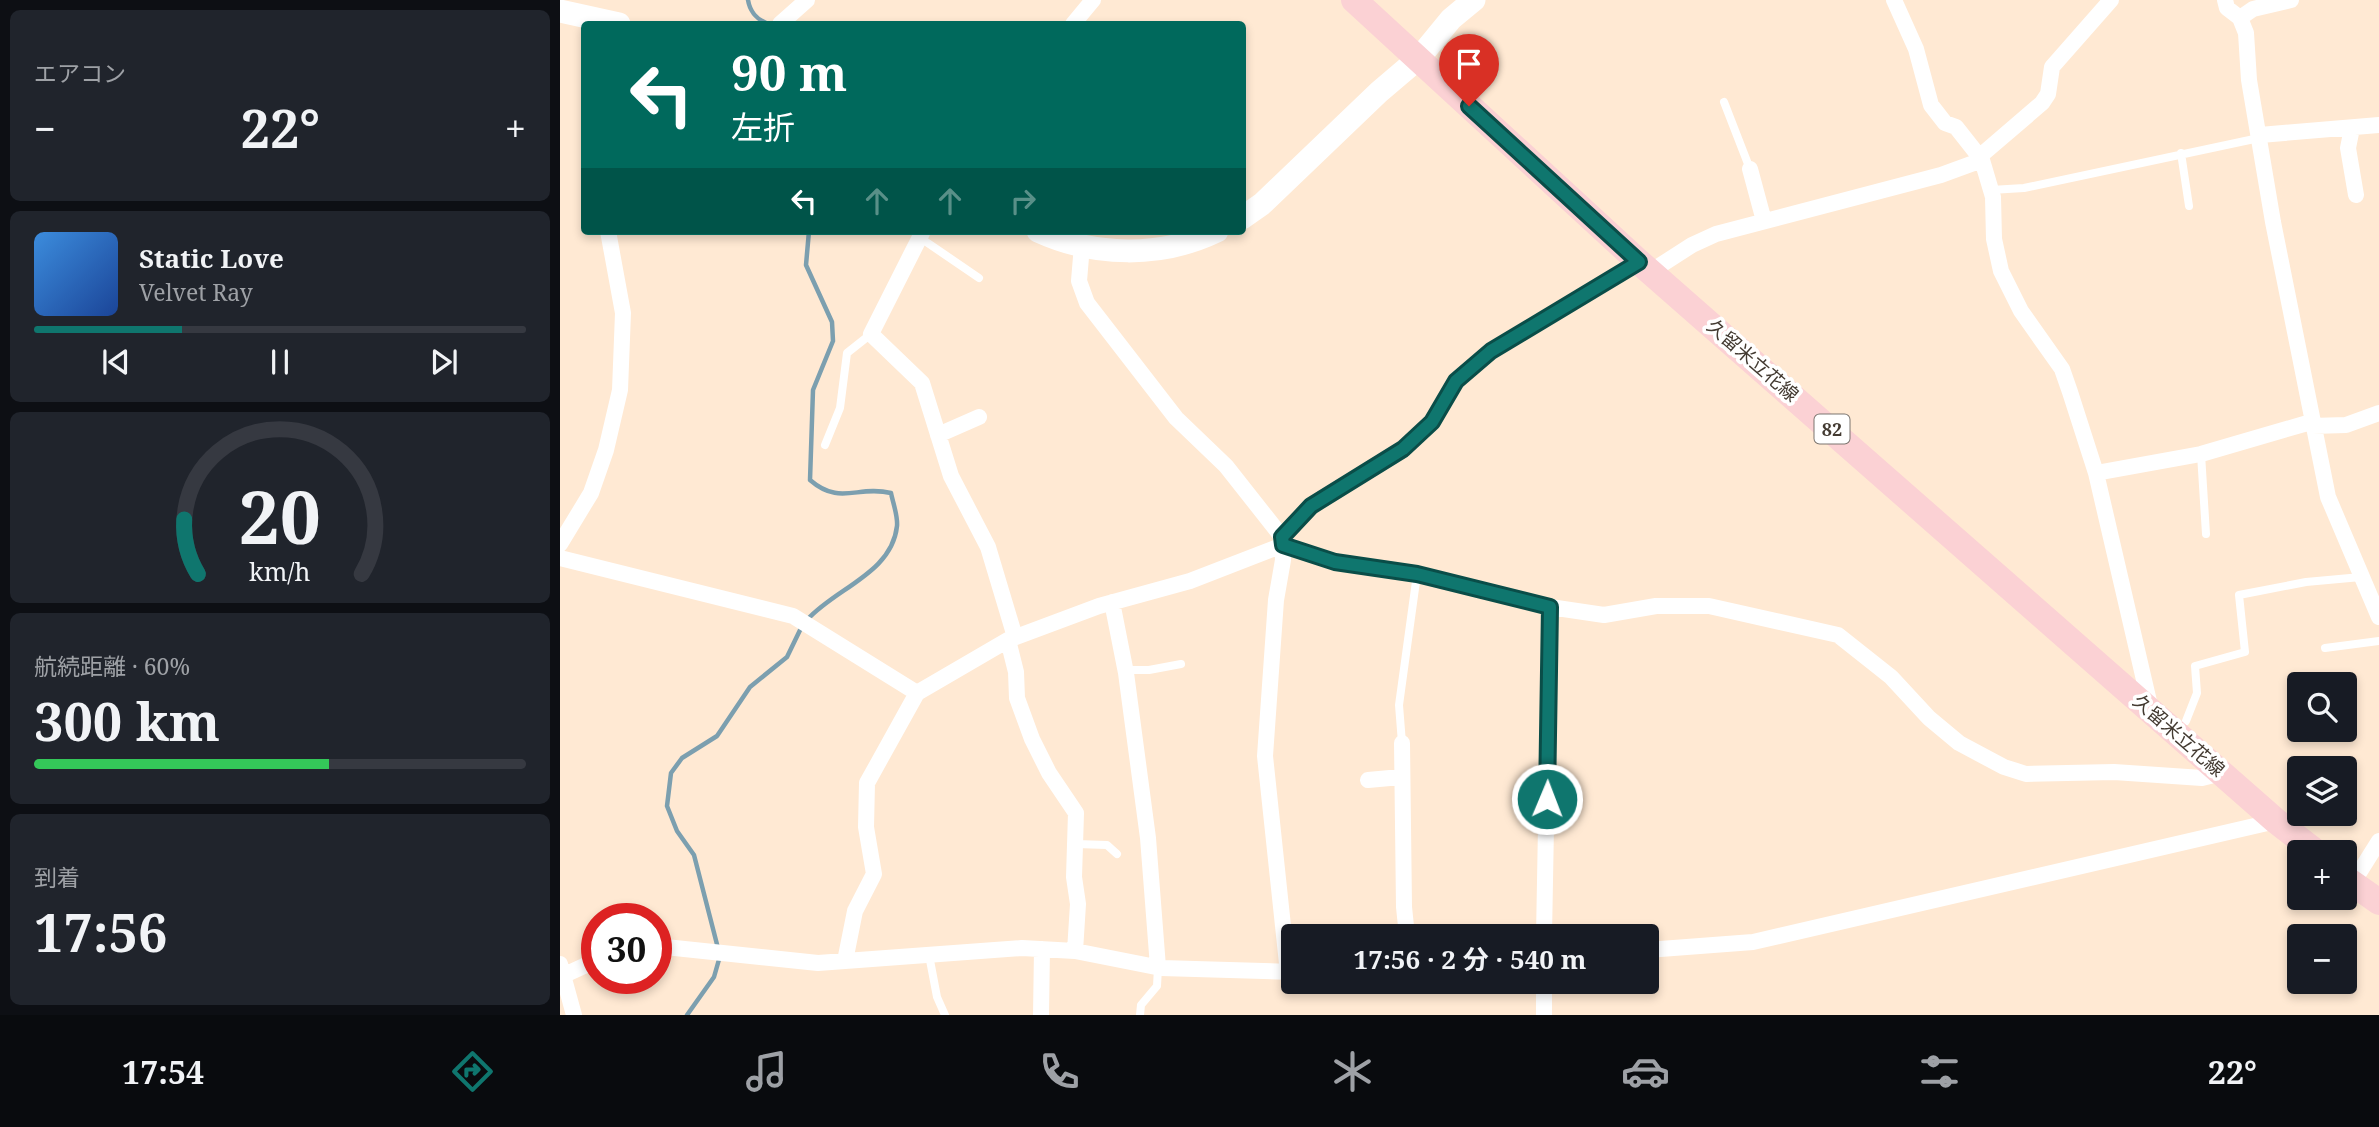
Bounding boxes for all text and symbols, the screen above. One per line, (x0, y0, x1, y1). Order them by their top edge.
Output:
pin (1439, 34, 1499, 106)
text: 90 m (731, 39, 847, 105)
icon: arrive (1450, 45, 1488, 83)
icon: left (616, 49, 707, 140)
text: エアコン (34, 57, 126, 89)
text: 22° (241, 92, 320, 163)
text: − (34, 102, 56, 154)
text: + (505, 102, 526, 154)
text: 左折 (731, 105, 795, 148)
icon: left (785, 182, 823, 220)
icon: ahead (858, 182, 896, 220)
icon: ahead (931, 182, 969, 220)
icon: right (1004, 182, 1042, 220)
text: Static Love (139, 240, 284, 276)
text: Velvet Ray (139, 276, 253, 308)
street label: 久留米立花線 (1701, 313, 1805, 407)
icon: previous (97, 343, 135, 381)
icon: pause (261, 343, 299, 381)
icon: next (425, 343, 463, 381)
road number: 82 (1814, 414, 1850, 444)
text: 20 (239, 466, 321, 565)
text: km/h (249, 553, 311, 587)
text: 航続距離 · 60% (34, 650, 190, 682)
map controls (2287, 672, 2357, 994)
button: search (2287, 672, 2357, 742)
text: 300 km (34, 685, 220, 756)
street label: 久留米立花線 (2127, 688, 2231, 782)
button: layers (2287, 756, 2357, 826)
position arrow (1510, 762, 1584, 836)
button: + (2287, 840, 2357, 910)
text: 到着 (34, 861, 80, 893)
text: 17:56 (34, 896, 167, 967)
speed limit sign: 30 (581, 903, 672, 994)
button: − (2287, 924, 2357, 994)
text: 17:56 · 2 分 · 540 m (1354, 941, 1586, 977)
icon: directions (448, 1047, 497, 1096)
icon: music (742, 1047, 791, 1096)
icon: phone (1035, 1047, 1084, 1096)
icon: climate (1328, 1047, 1377, 1096)
icon: car (1621, 1047, 1670, 1096)
icon: filters (1915, 1047, 1964, 1096)
text: 17:54 (122, 1050, 204, 1093)
text: 22° (2208, 1050, 2257, 1093)

